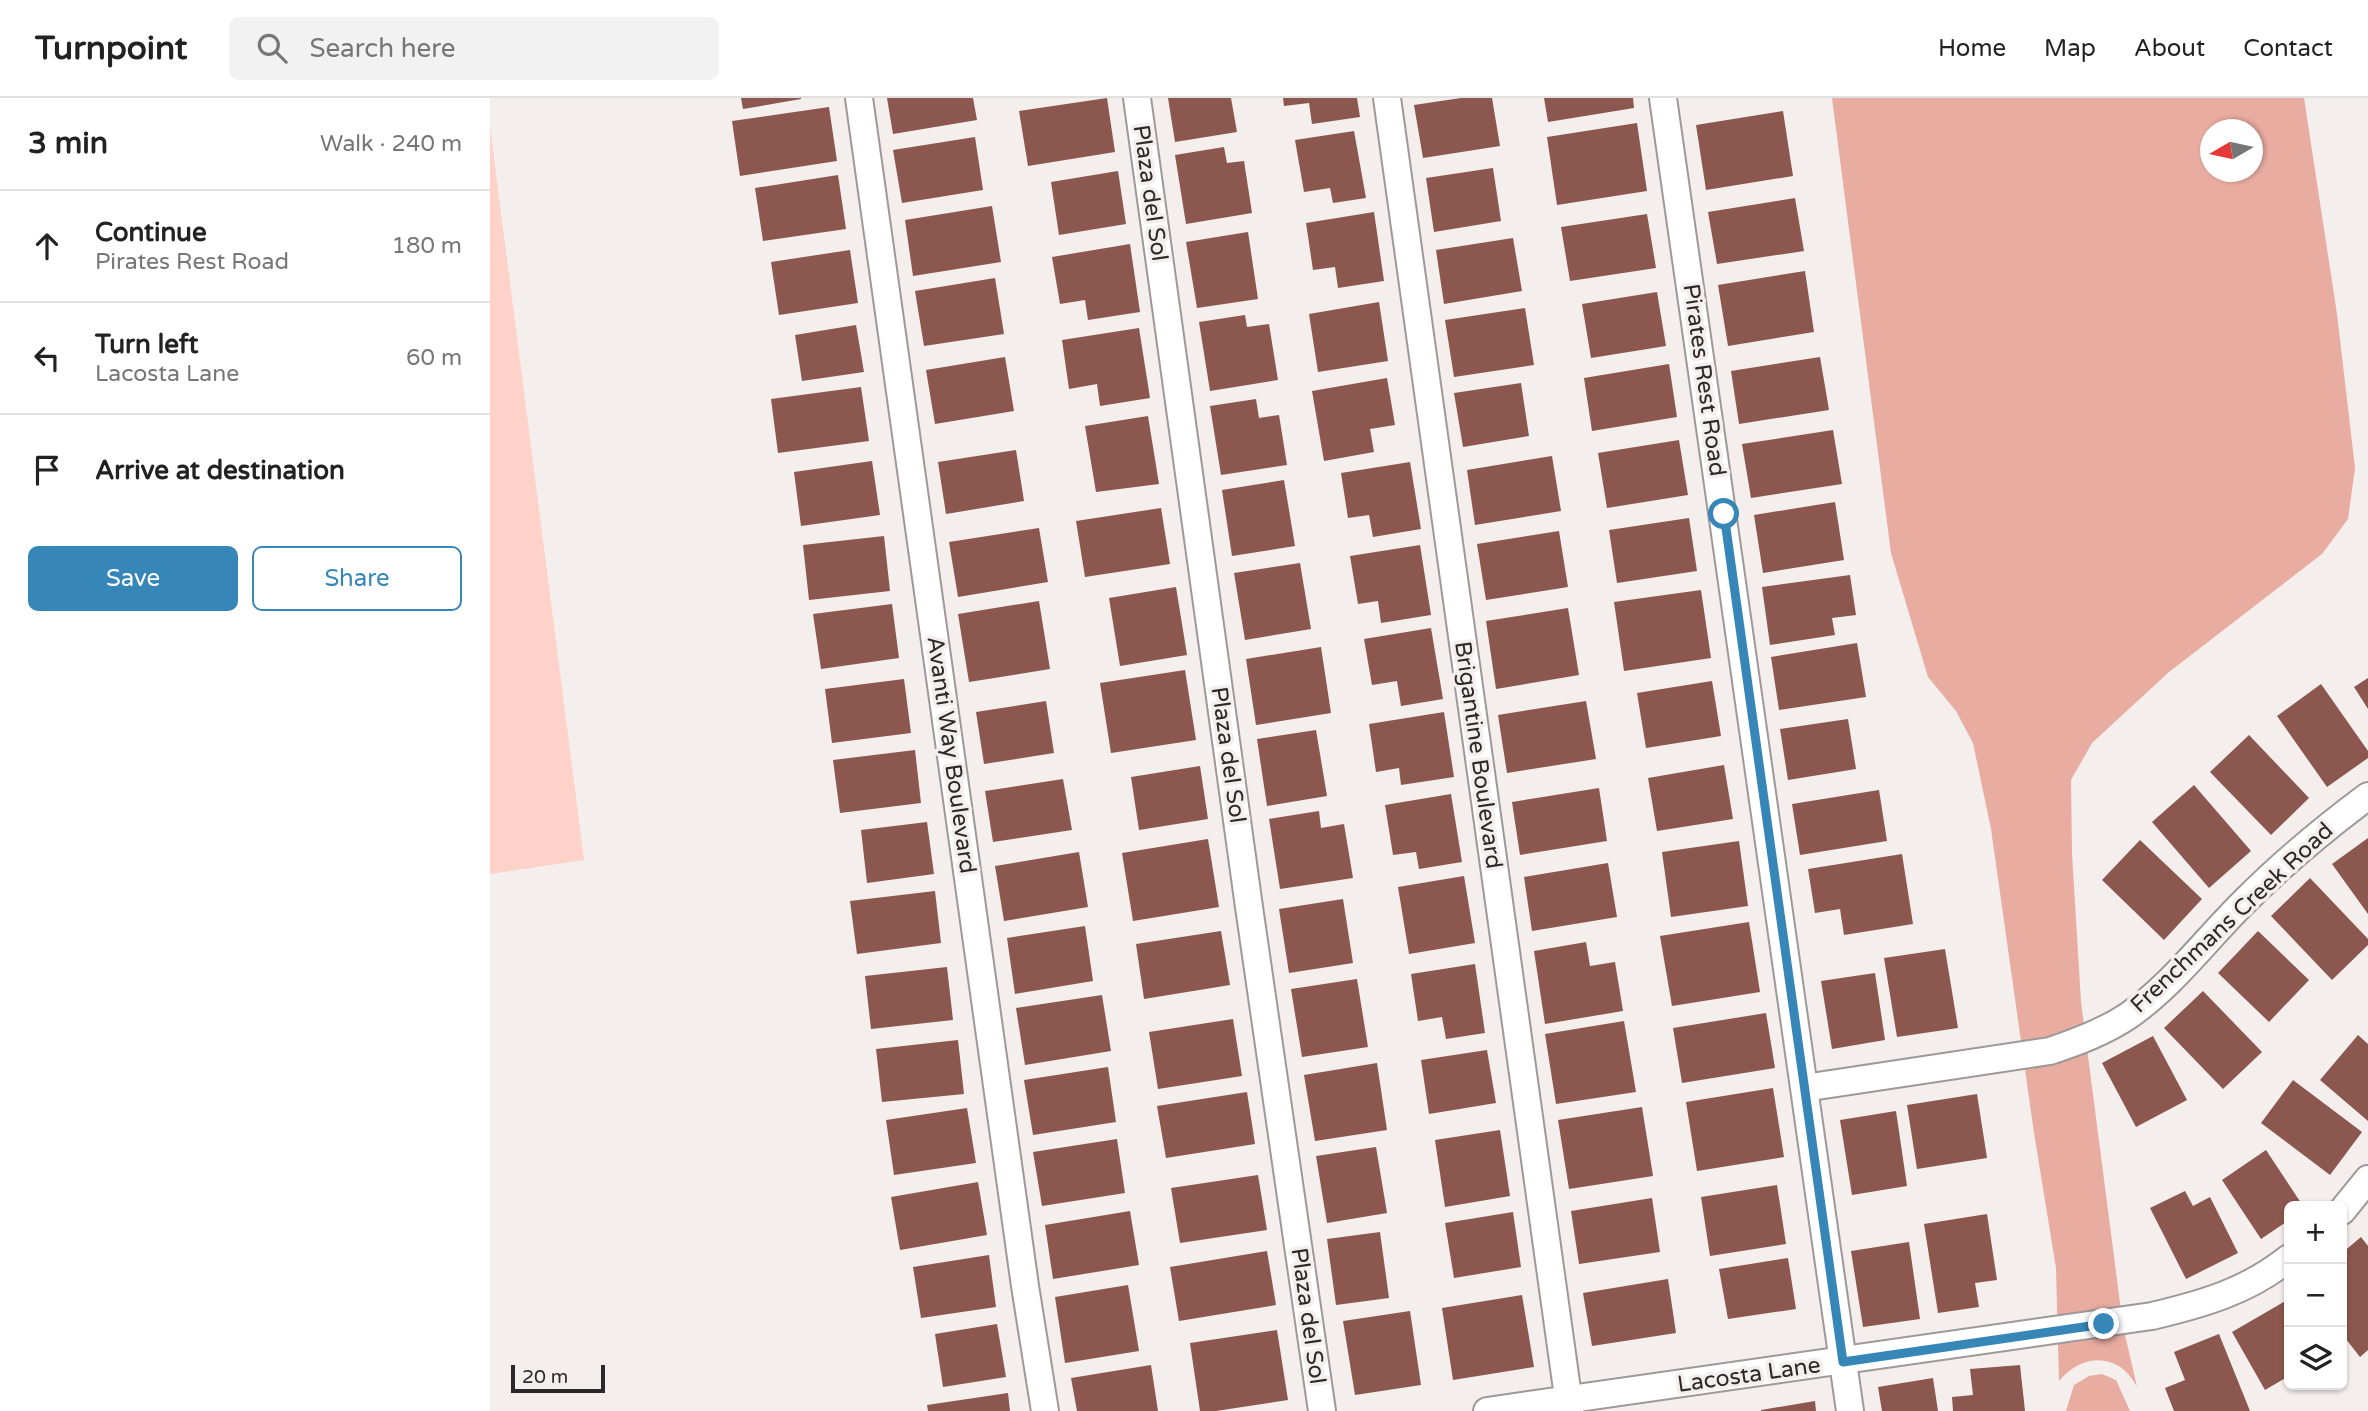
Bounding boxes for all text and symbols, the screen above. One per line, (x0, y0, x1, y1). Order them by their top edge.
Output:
search box (229, 17, 719, 80)
text: Turnpoint (35, 29, 187, 68)
icon: search (253, 29, 291, 67)
text: Search here (309, 33, 456, 64)
text: Home (1938, 34, 2006, 63)
text: Map (2044, 34, 2096, 63)
text: About (2134, 34, 2205, 63)
text: Contact (2243, 34, 2333, 63)
north arrow (2200, 119, 2263, 182)
street label: Plaza del Sol (1127, 123, 1173, 263)
text: 3 min (28, 125, 108, 162)
text: Walk · 240 m (320, 130, 462, 158)
text: Continue (95, 217, 207, 248)
icon: ahead (28, 227, 66, 265)
text: 180 m (392, 232, 462, 260)
text: Pirates Rest Road (95, 248, 289, 276)
street label: Pirates Rest Road (1677, 282, 1731, 478)
text: Turn left (95, 329, 198, 360)
icon: left (28, 339, 66, 377)
text: 60 m (406, 344, 462, 372)
text: Lacosta Lane (95, 360, 239, 388)
icon: arrive (28, 451, 66, 489)
text: Arrive at destination (95, 455, 345, 486)
route start (1708, 498, 1739, 529)
button: Save (28, 546, 238, 611)
button: Share (252, 546, 462, 611)
street label: Avanti Way Boulevard (920, 635, 982, 875)
street label: Brigantine Boulevard (1448, 639, 1508, 871)
street label: Plaza del Sol (1205, 685, 1251, 825)
street label: Frenchmans Creek Road (2125, 817, 2339, 1019)
map controls (2284, 1201, 2347, 1390)
button: + (2284, 1201, 2347, 1264)
street label: Plaza del Sol (1285, 1246, 1331, 1386)
button: − (2284, 1264, 2347, 1327)
route end (2088, 1308, 2119, 1339)
button: layers (2284, 1327, 2347, 1390)
street label: Lacosta Lane (1676, 1351, 1822, 1399)
scale bar (511, 1362, 606, 1394)
text: 20 m (522, 1366, 568, 1388)

